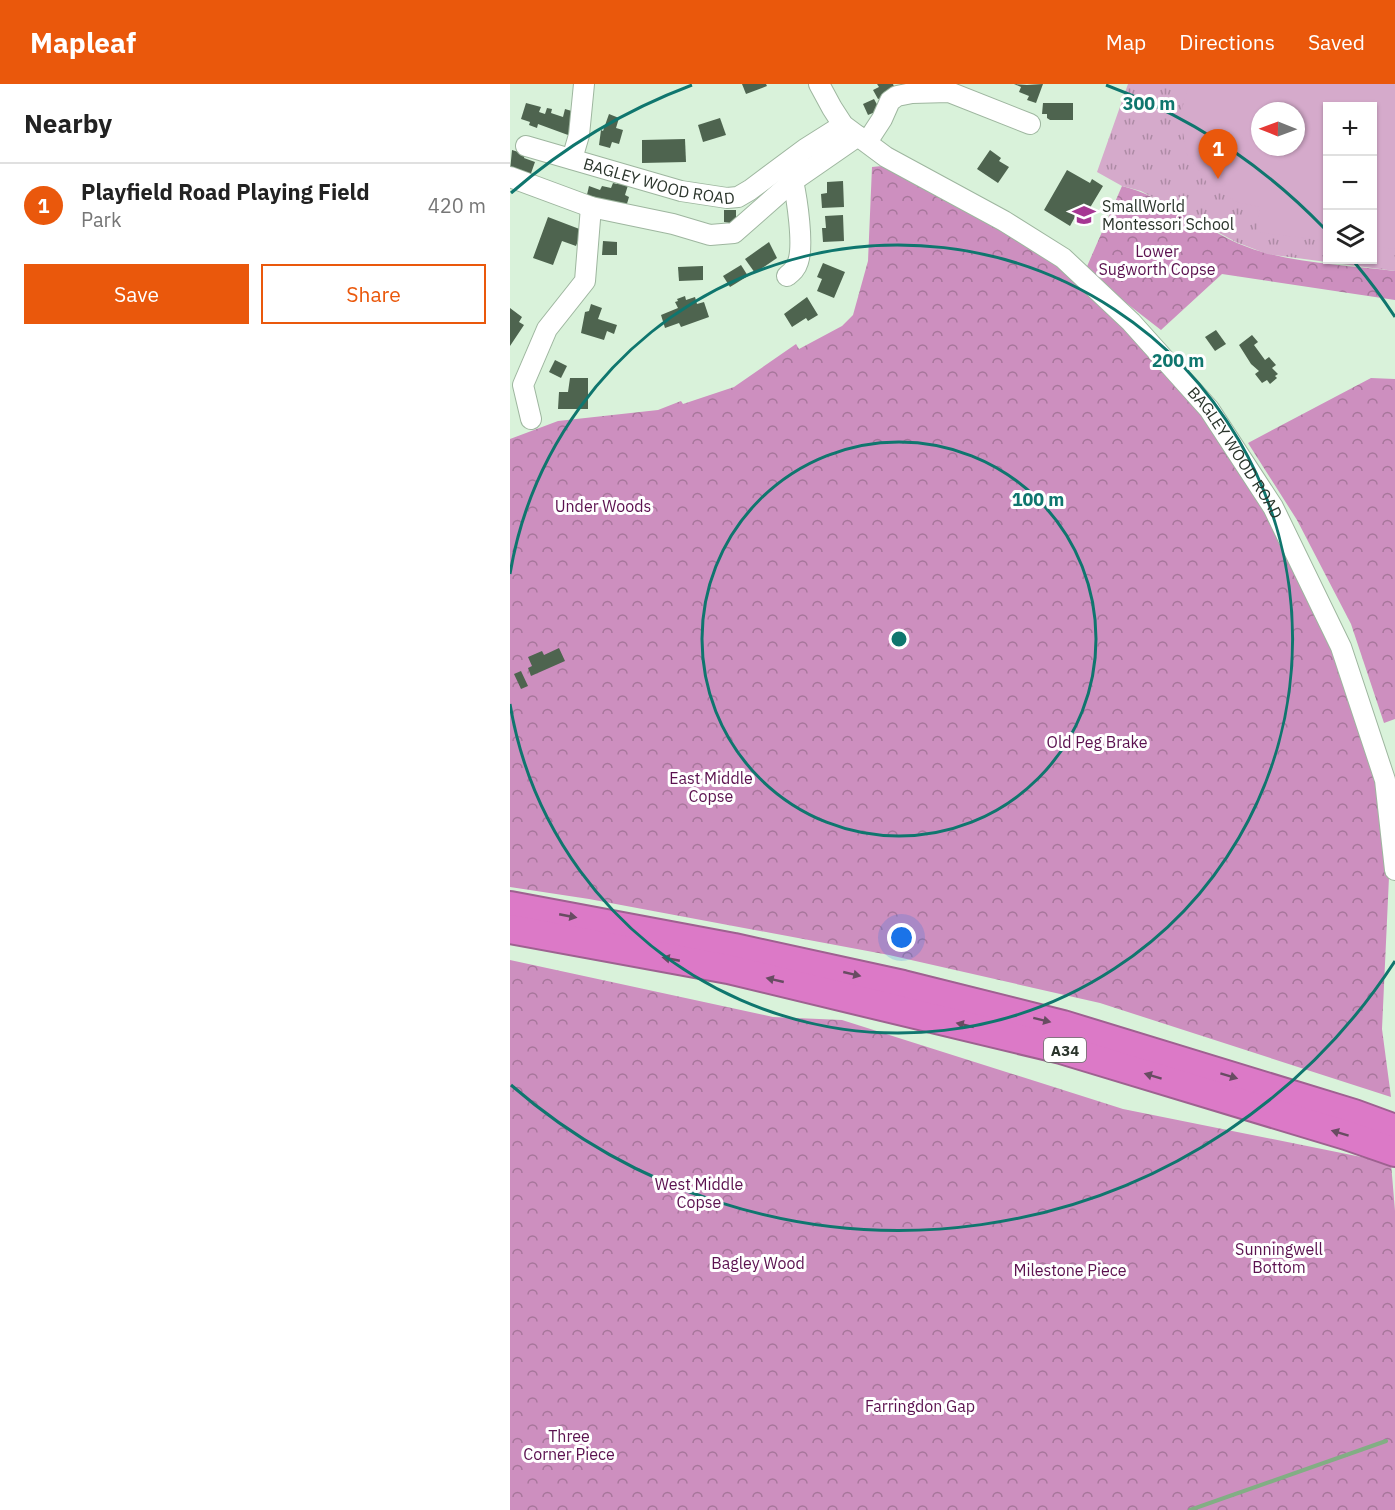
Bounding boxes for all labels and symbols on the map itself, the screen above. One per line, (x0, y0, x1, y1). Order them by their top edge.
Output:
text: 300 m (1123, 92, 1175, 115)
north arrow (1251, 102, 1305, 156)
pin: 1 (1198, 130, 1238, 179)
street label: BAGLEY WOOD ROAD (581, 153, 736, 208)
place label: SmallWorld Montessori School (1102, 196, 1234, 234)
school or university icon: SmallWorld Montessori School (1071, 202, 1097, 228)
park label: Lower Sugworth Copse (1098, 241, 1216, 279)
text: 200 m (1152, 349, 1204, 372)
street label: BAGLEY WOOD ROAD (1184, 382, 1287, 522)
text: 100 m (1012, 488, 1064, 511)
park label: Under Woods (555, 496, 651, 516)
centre of rings (889, 629, 909, 649)
park label: Old Peg Brake (1047, 732, 1148, 752)
park label: East Middle Copse (669, 768, 753, 806)
one-way arrow (558, 912, 577, 921)
your location (887, 923, 916, 952)
one-way arrow (661, 954, 680, 963)
one-way arrow (843, 970, 862, 979)
one-way arrow (766, 975, 784, 985)
one-way arrow (1033, 1016, 1051, 1026)
one-way arrow (956, 1019, 974, 1029)
road number: A34 (1044, 1038, 1086, 1062)
one-way arrow (1144, 1071, 1162, 1080)
one-way arrow (1220, 1072, 1238, 1081)
one-way arrow (1331, 1128, 1349, 1137)
park label: West Middle Copse (655, 1174, 743, 1212)
park label: Sunningwell Bottom (1235, 1239, 1323, 1277)
park label: Bagley Wood (711, 1253, 805, 1273)
park label: Milestone Piece (1013, 1260, 1127, 1280)
park label: Farringdon Gap (865, 1396, 975, 1416)
park label: Three Corner Piece (523, 1426, 615, 1464)

